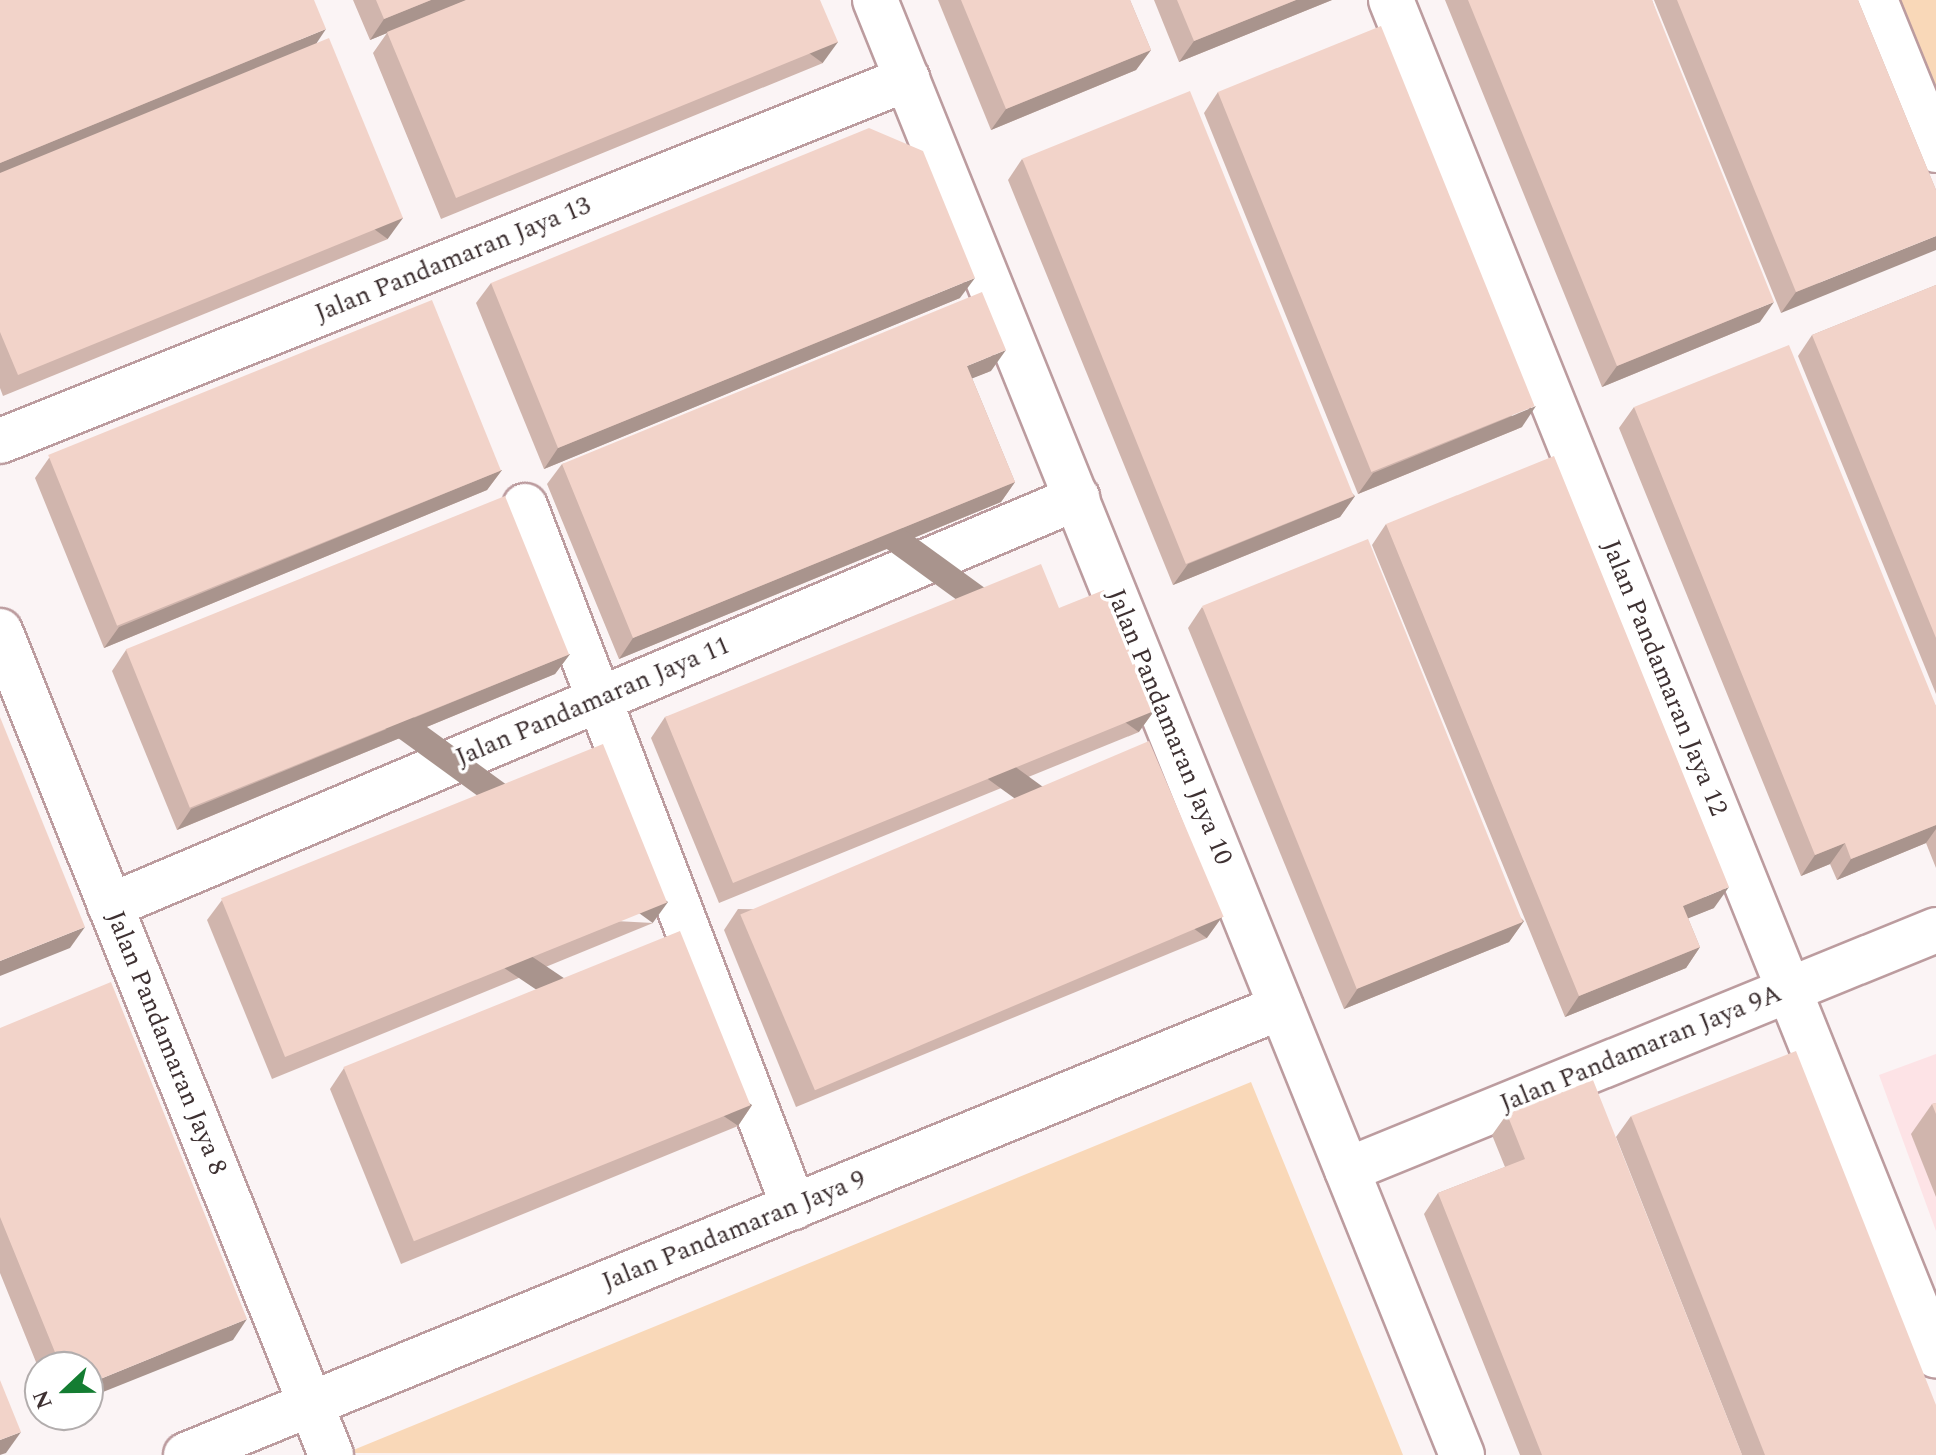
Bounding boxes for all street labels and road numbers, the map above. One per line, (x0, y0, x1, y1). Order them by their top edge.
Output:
street label: Jalan Pandamaran Jaya 13 (311, 190, 595, 330)
street label: Jalan Pandamaran Jaya 12 (1594, 536, 1734, 820)
street label: Jalan Pandamaran Jaya 10 (1099, 585, 1239, 869)
street label: Jalan Pandamaran Jaya 11 (451, 630, 735, 774)
street label: Jalan Pandamaran Jaya 8 (99, 907, 233, 1179)
street label: Jalan Pandamaran Jaya 9A (1496, 978, 1786, 1120)
street label: Jalan Pandamaran Jaya 9 (598, 1164, 870, 1298)

